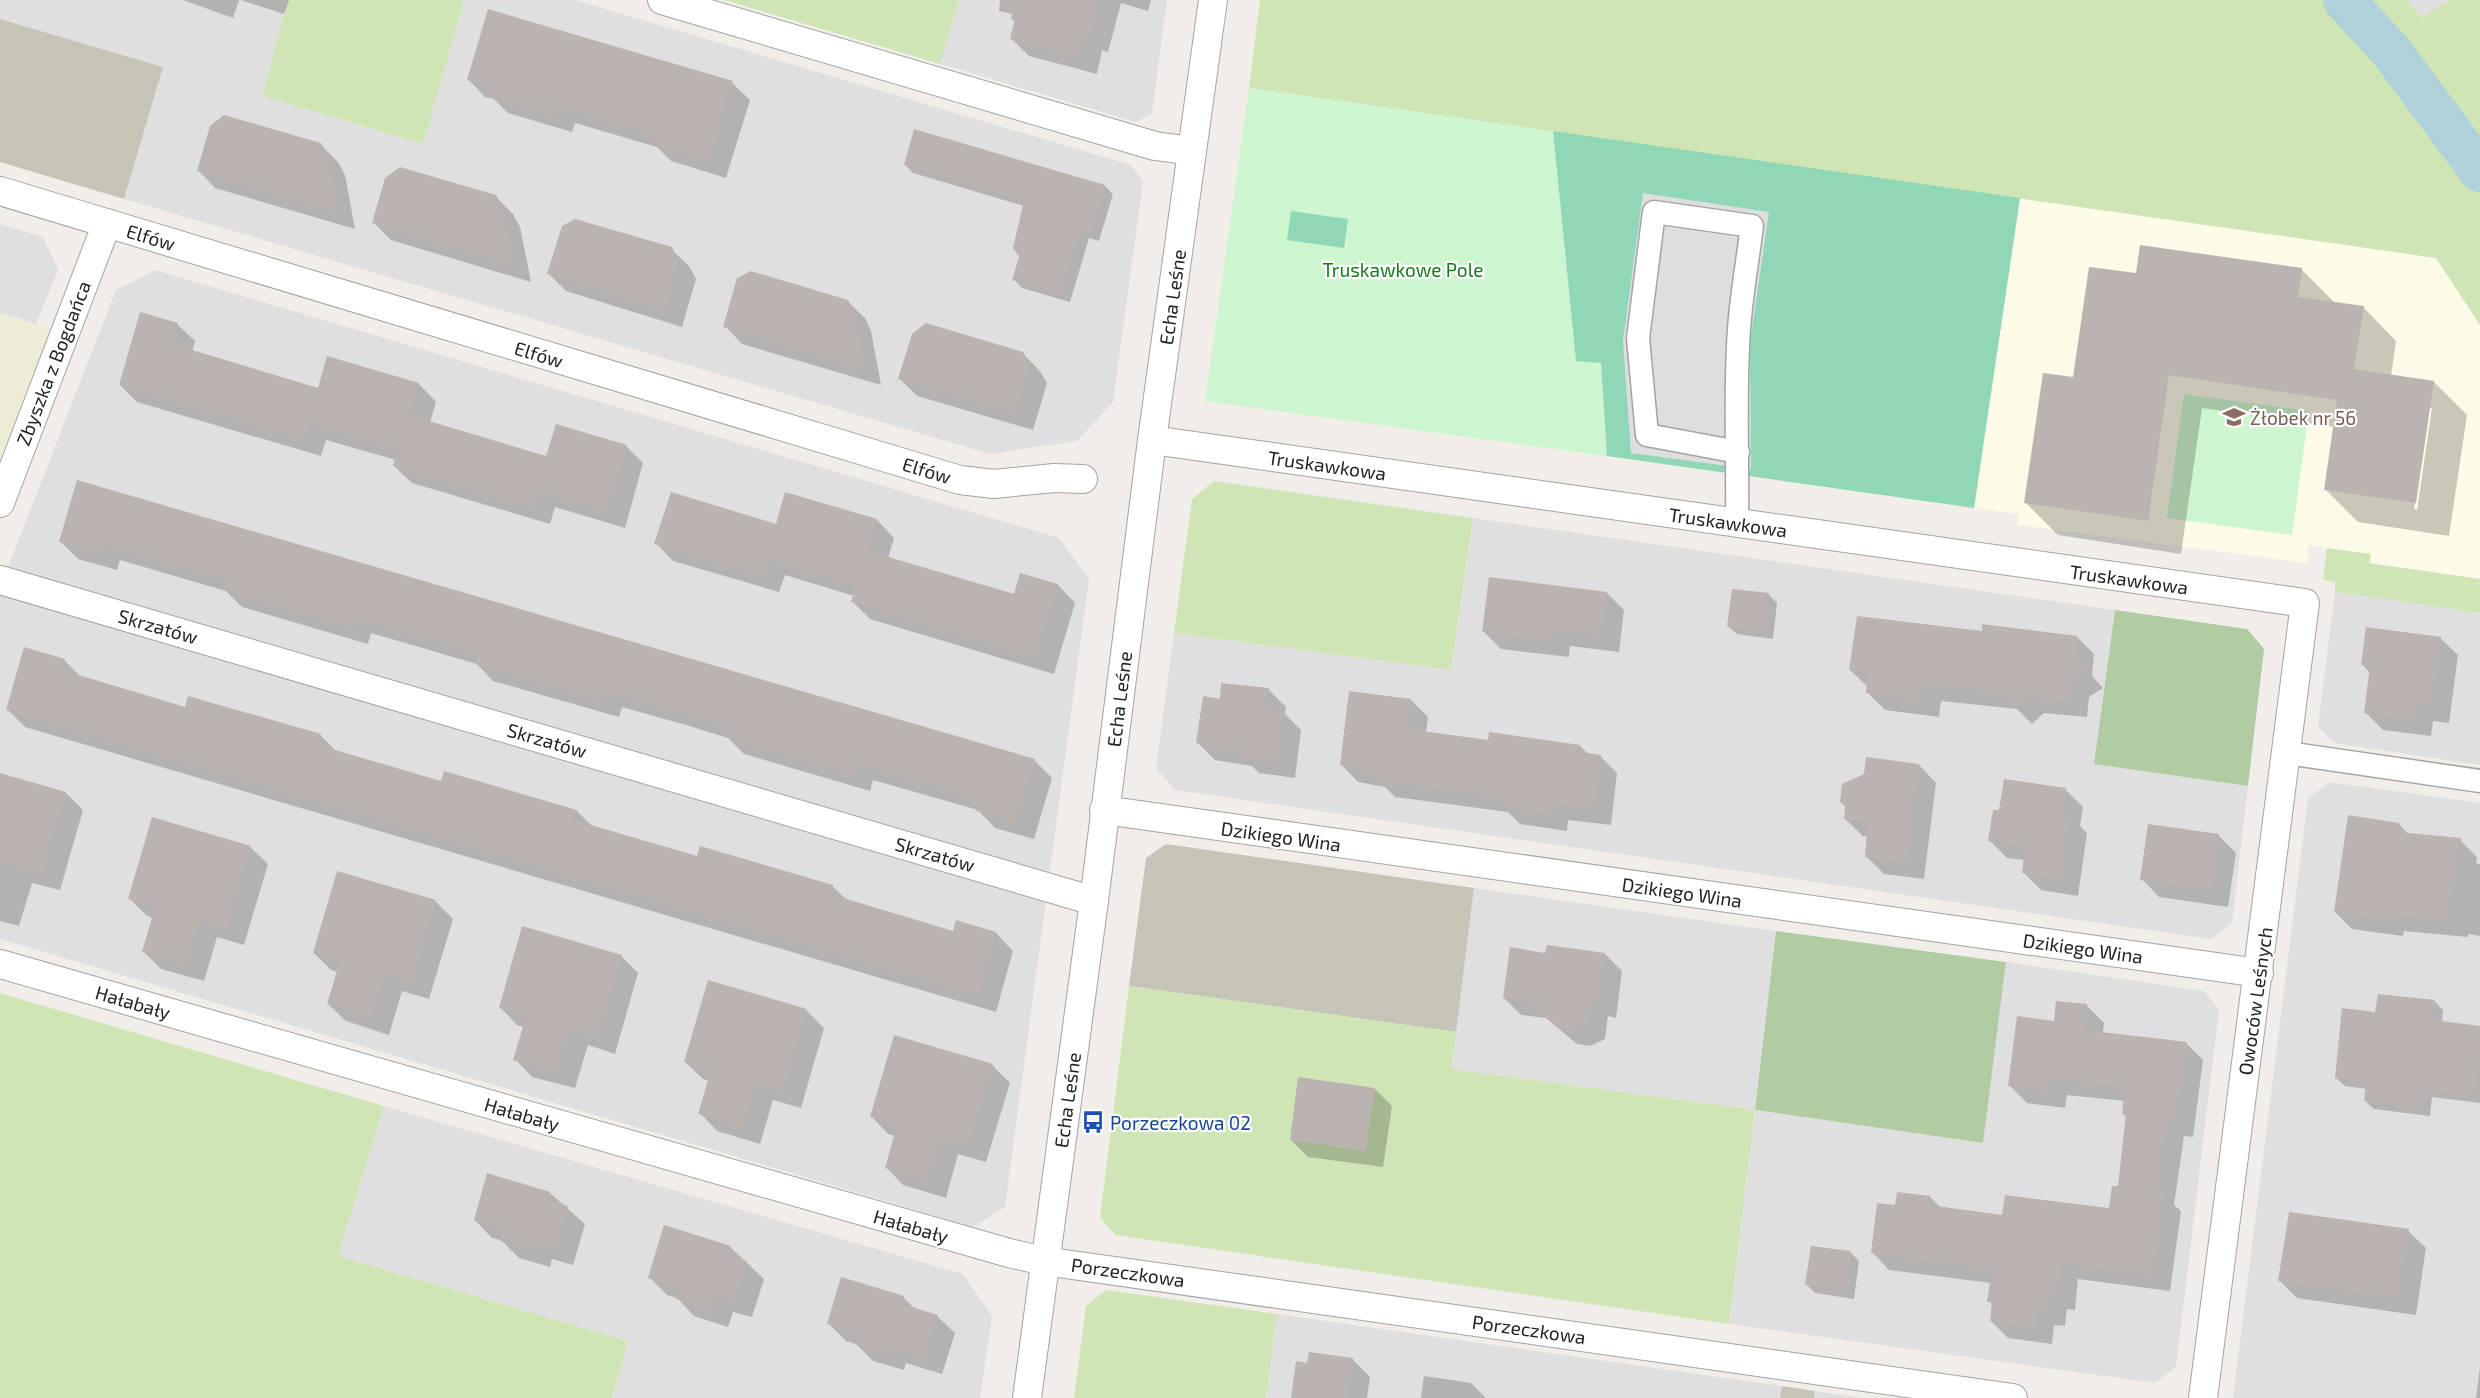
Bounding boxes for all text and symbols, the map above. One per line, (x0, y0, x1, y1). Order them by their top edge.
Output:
street label: Elfów (124, 219, 178, 255)
street label: Echa Leśne (1154, 248, 1190, 346)
park label: Truskawkowe Pole (1322, 258, 1484, 281)
street label: Zbyszka z Bogdańca (11, 278, 95, 448)
street label: Elfów (512, 336, 566, 372)
school or university icon: Żłobek nr 56 (2221, 404, 2247, 430)
place label: Żłobek nr 56 (2250, 406, 2356, 429)
street label: Truskawkowa (1266, 445, 1388, 485)
street label: Elfów (900, 452, 954, 488)
street label: Truskawkowa (1667, 502, 1789, 542)
street label: Truskawkowa (2068, 559, 2190, 599)
street label: Skrzatów (116, 604, 201, 648)
street label: Echa Leśne (1102, 650, 1136, 748)
street label: Skrzatów (505, 718, 590, 762)
street label: Dzikiego Wina (1219, 816, 1343, 856)
street label: Skrzatów (893, 832, 978, 876)
street label: Dzikiego Wina (1620, 872, 1744, 912)
street label: Owoców Leśnych (2233, 925, 2277, 1077)
street label: Dzikiego Wina (2021, 928, 2145, 968)
street label: Hałabały (93, 980, 173, 1024)
street label: Echa Leśne (1049, 1051, 1085, 1149)
street label: Hałabały (482, 1092, 562, 1136)
bus stop icon: Porzeczkowa 02 (1080, 1109, 1106, 1135)
place label: Porzeczkowa 02 (1110, 1111, 1251, 1134)
street label: Hałabały (871, 1204, 951, 1248)
street label: Porzeczkowa (1070, 1253, 1186, 1291)
street label: Porzeczkowa (1471, 1310, 1587, 1348)

